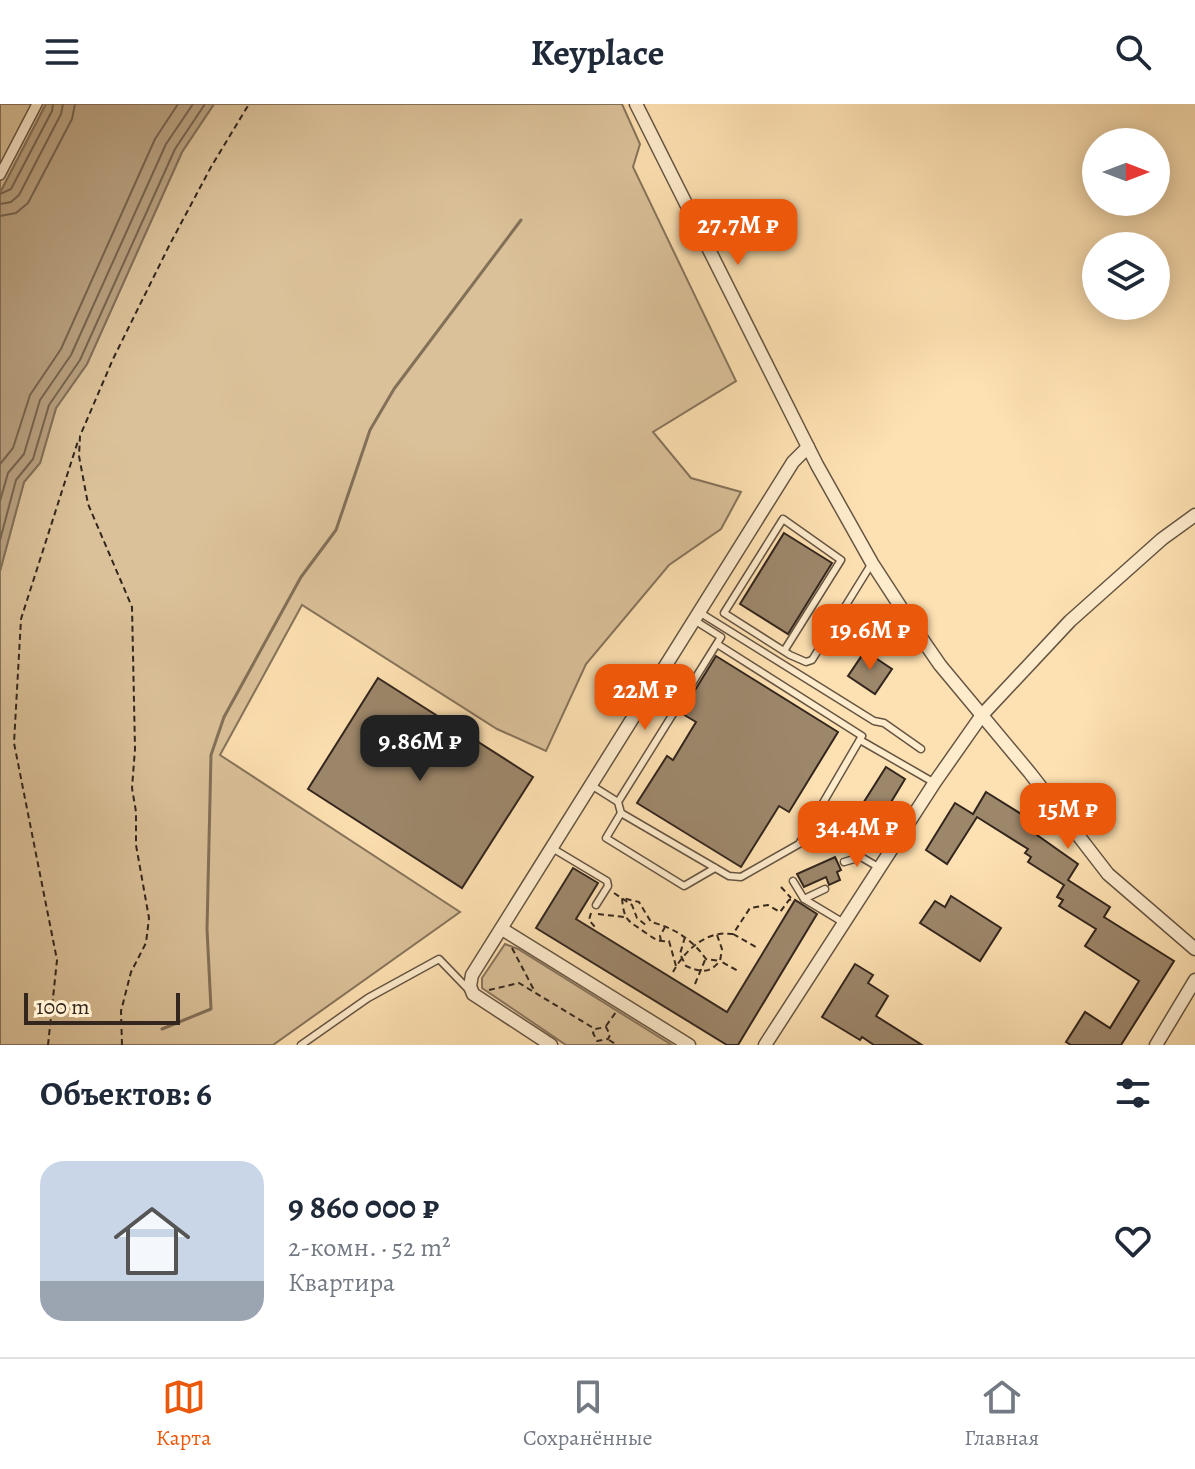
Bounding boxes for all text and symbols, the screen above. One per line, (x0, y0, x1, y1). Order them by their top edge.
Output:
text: Keyplace (531, 28, 664, 77)
icon: menu (40, 30, 84, 74)
icon: search (1111, 30, 1155, 74)
north arrow (1082, 128, 1170, 216)
map controls (1082, 128, 1170, 320)
pin: 27.7M ₽ (664, 199, 812, 267)
text: 27.7M ₽ (697, 207, 779, 242)
button: layers (1082, 232, 1170, 320)
pin: 19.6M ₽ (796, 604, 944, 672)
text: 19.6M ₽ (830, 612, 910, 647)
pin: 22M ₽ (589, 664, 701, 732)
text: 22M ₽ (613, 672, 677, 707)
pin: 9.86M ₽ (346, 715, 494, 783)
text: 9.86M ₽ (378, 723, 462, 758)
pin: 15M ₽ (1012, 783, 1124, 851)
text: 15M ₽ (1038, 791, 1098, 826)
pin: 34.4M ₽ (783, 801, 931, 869)
text: 34.4M ₽ (816, 809, 898, 844)
scale bar (24, 989, 180, 1025)
text: 100 m (36, 992, 90, 1022)
text: Объектов: 6 (40, 1070, 212, 1117)
icon: filters (1111, 1071, 1155, 1115)
text: 9 860 000 ₽ (288, 1183, 439, 1230)
icon: home (104, 1193, 200, 1289)
icon: heart (1111, 1219, 1155, 1263)
text: 2-комн. · 52 m² (288, 1230, 451, 1265)
text: Квартира (288, 1265, 395, 1300)
tab: Карта (156, 1375, 211, 1453)
tab: Сохранённые (523, 1375, 653, 1453)
tab: Главная (964, 1375, 1039, 1453)

